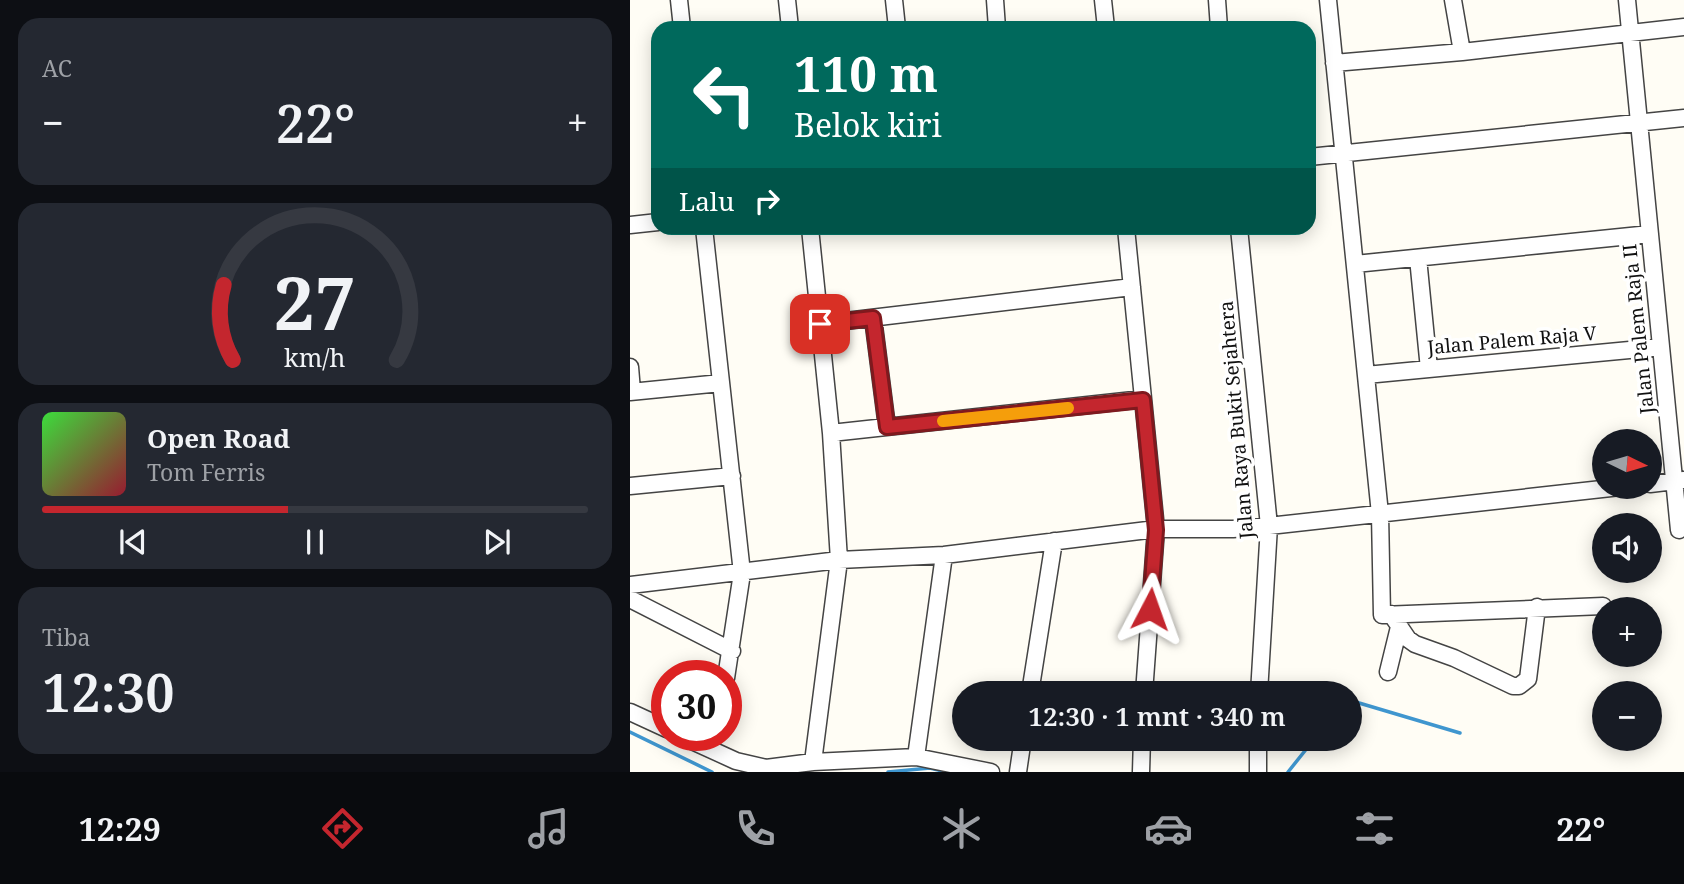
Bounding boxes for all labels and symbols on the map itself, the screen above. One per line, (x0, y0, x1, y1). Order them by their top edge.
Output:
street label: Jalan Palem Raja II (1616, 243, 1660, 416)
pin (790, 294, 850, 354)
street label: Jalan Raya Bukit Sejahtera (1213, 300, 1259, 541)
street label: Jalan Palem Raja V (1425, 320, 1598, 360)
north arrow (1592, 429, 1662, 499)
position arrow (1113, 572, 1187, 646)
speed limit sign: 30 (651, 660, 742, 751)

